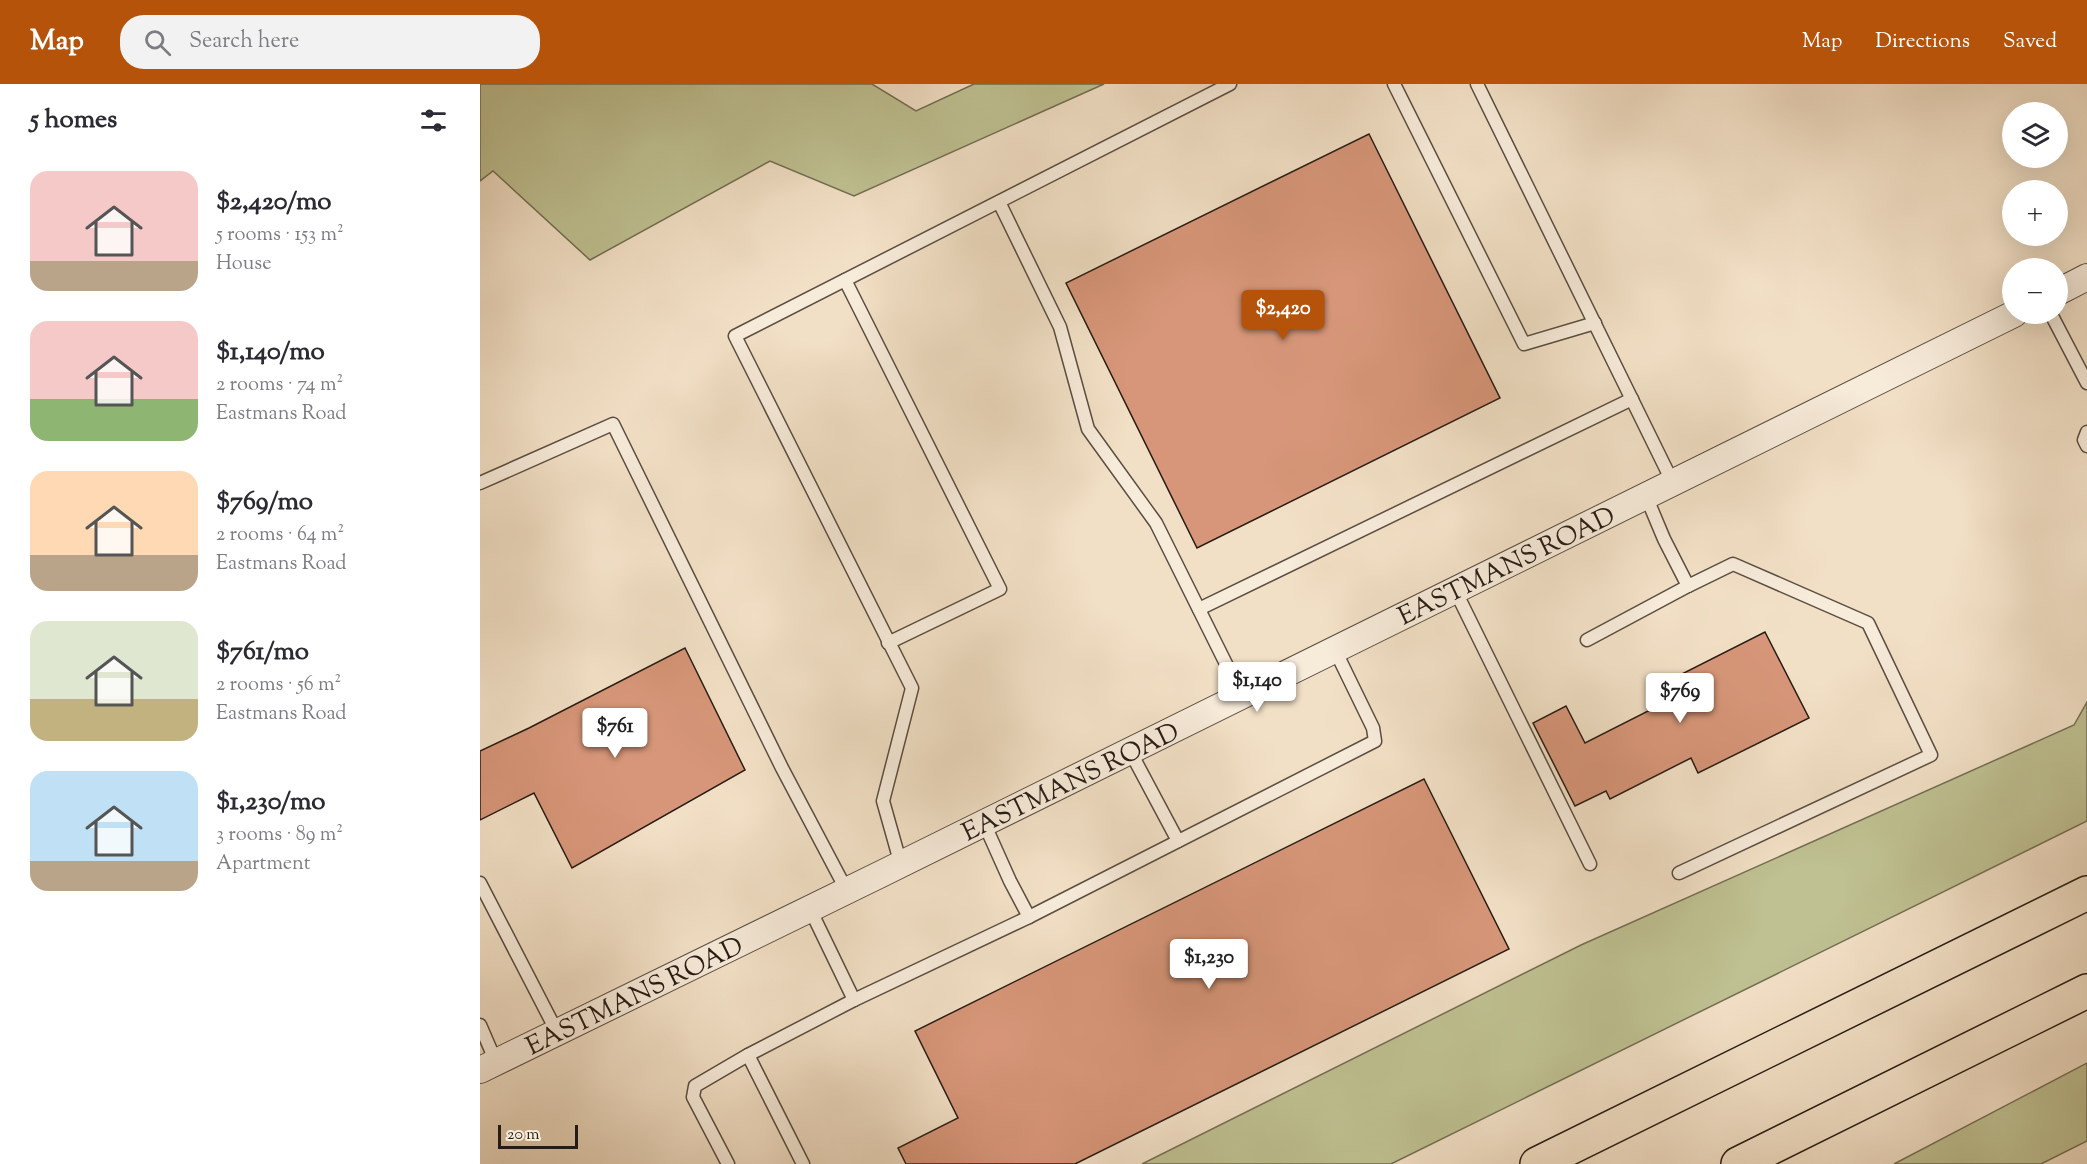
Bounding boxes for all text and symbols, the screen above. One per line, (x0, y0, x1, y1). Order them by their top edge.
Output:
search box (120, 15, 540, 69)
text: Map (30, 22, 84, 62)
icon: search (141, 26, 174, 59)
text: Search here (189, 26, 299, 58)
text: Map (1802, 27, 1842, 57)
text: Directions (1875, 27, 1970, 57)
text: Saved (2003, 27, 2057, 57)
text: 5 homes (30, 102, 117, 139)
map controls (2002, 102, 2068, 324)
button: layers (2002, 102, 2068, 168)
icon: filters (417, 104, 450, 137)
button: + (2002, 180, 2068, 246)
text: $2,420/mo (216, 184, 332, 221)
icon: home (78, 195, 150, 267)
text: 5 rooms · 153 m² (216, 221, 344, 250)
text: House (216, 250, 271, 279)
button: − (2002, 258, 2068, 324)
pin: $2,420 (1234, 290, 1332, 341)
text: $2,420 (1255, 295, 1311, 324)
text: $1,140/mo (216, 334, 325, 371)
icon: home (78, 345, 150, 417)
text: 2 rooms · 74 m² (216, 371, 343, 400)
text: Eastmans Road (216, 400, 347, 429)
text: $769/mo (216, 484, 313, 521)
icon: home (78, 495, 150, 567)
street label: EASTMANS ROAD (1392, 499, 1622, 636)
text: 2 rooms · 64 m² (216, 521, 344, 550)
text: Eastmans Road (216, 550, 347, 579)
text: $761/mo (216, 634, 309, 671)
icon: home (78, 645, 150, 717)
pin: $1,140 (1208, 662, 1306, 713)
text: $1,140 (1232, 667, 1282, 696)
text: 2 rooms · 56 m² (216, 671, 341, 700)
pin: $769 (1644, 673, 1716, 724)
text: $769 (1660, 678, 1700, 707)
text: Eastmans Road (216, 700, 347, 729)
pin: $761 (579, 708, 651, 759)
text: $761 (596, 713, 634, 742)
street label: EASTMANS ROAD (956, 715, 1186, 852)
text: $1,230/mo (216, 784, 325, 821)
icon: home (78, 795, 150, 867)
text: 3 rooms · 89 m² (216, 821, 343, 850)
text: Apartment (216, 850, 311, 879)
street label: EASTMANS ROAD (520, 929, 750, 1066)
pin: $1,230 (1160, 939, 1258, 990)
text: $1,230 (1184, 944, 1234, 973)
scale bar (498, 1122, 578, 1150)
text: 20 m (507, 1124, 540, 1147)

